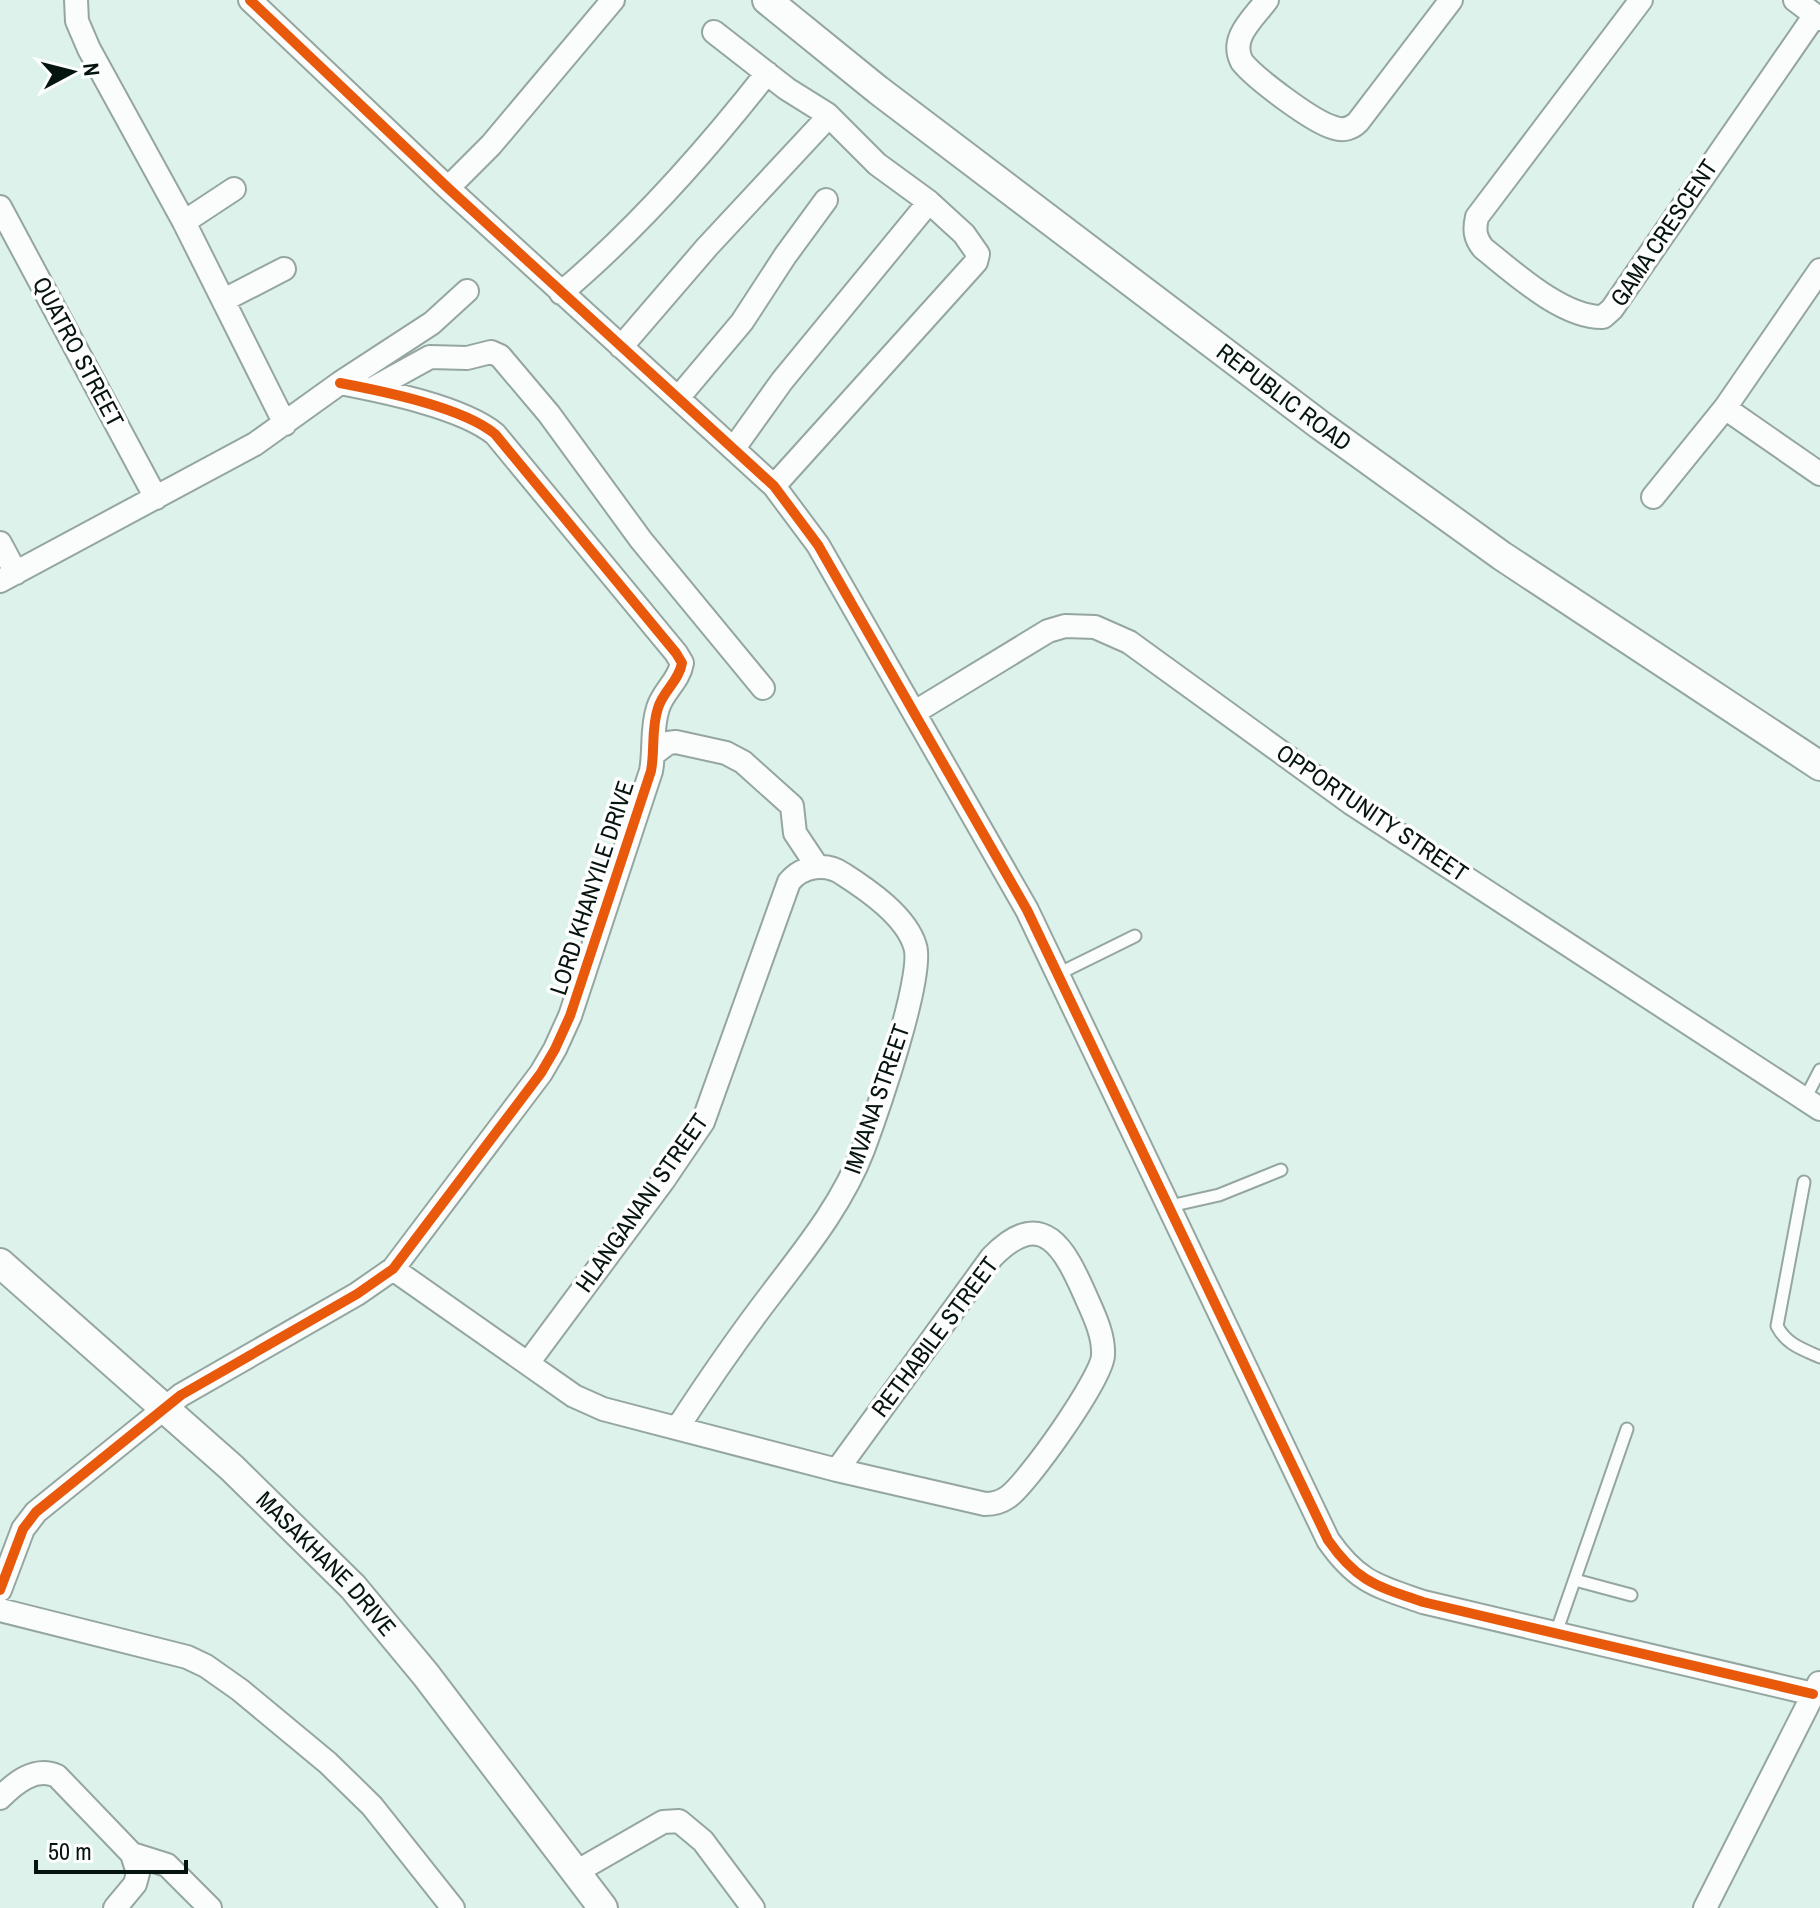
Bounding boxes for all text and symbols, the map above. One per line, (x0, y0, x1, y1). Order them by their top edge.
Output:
north arrow (32, 32, 112, 112)
text: N (76, 61, 108, 78)
street label: GAMA CRESCENT (1602, 153, 1724, 312)
street label: QUATRO STREET (26, 271, 132, 432)
street label: REPUBLIC ROAD (1211, 335, 1358, 458)
street label: OPPORTUNITY STREET (1271, 736, 1475, 888)
street label: LORD KHANYILE DRIVE (541, 777, 641, 999)
street label: IMVANA STREET (836, 1020, 917, 1178)
street label: HLANGANANI STREET (568, 1107, 715, 1298)
street label: RETHABILE STREET (864, 1250, 1005, 1423)
street label: MASAKHANE DRIVE (250, 1484, 404, 1642)
scale bar (36, 1824, 186, 1874)
text: 50 m (48, 1835, 92, 1867)

